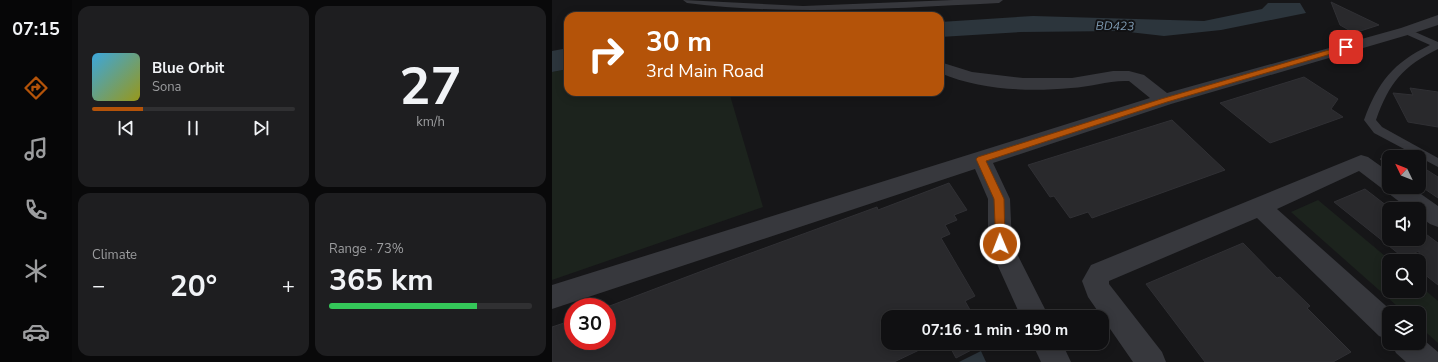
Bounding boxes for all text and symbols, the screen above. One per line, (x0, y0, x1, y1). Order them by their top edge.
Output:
text: 07:15 (12, 17, 60, 41)
water label: BD423 (1096, 18, 1134, 34)
text: 30 m (646, 23, 712, 61)
icon: right (580, 28, 632, 80)
pin (1329, 30, 1363, 64)
icon: arrive (1335, 36, 1357, 58)
text: 27 (399, 51, 462, 122)
text: Blue Orbit (152, 58, 224, 78)
text: 3rd Main Road (646, 59, 764, 83)
icon: directions (22, 74, 50, 102)
text: Sona (152, 78, 182, 96)
text: km/h (416, 113, 445, 131)
icon: previous (115, 117, 137, 139)
icon: pause (182, 117, 204, 139)
icon: next (250, 117, 272, 139)
icon: music (22, 135, 50, 163)
north arrow (1382, 150, 1426, 194)
map controls (1382, 150, 1426, 350)
icon: phone (22, 196, 50, 224)
button: sound (1382, 202, 1426, 246)
position arrow (979, 223, 1021, 265)
text: Range · 73% (329, 240, 404, 258)
text: Climate (92, 246, 137, 264)
button: search (1382, 254, 1426, 298)
icon: climate (22, 257, 50, 285)
text: 365 km (329, 260, 434, 301)
text: 20° (170, 266, 217, 307)
text: − (92, 271, 105, 301)
text: + (282, 271, 295, 301)
speed limit sign: 30 (564, 298, 616, 350)
button: layers (1382, 306, 1426, 350)
icon: car (22, 318, 50, 346)
text: 07:16 · 1 min · 190 m (922, 320, 1068, 340)

